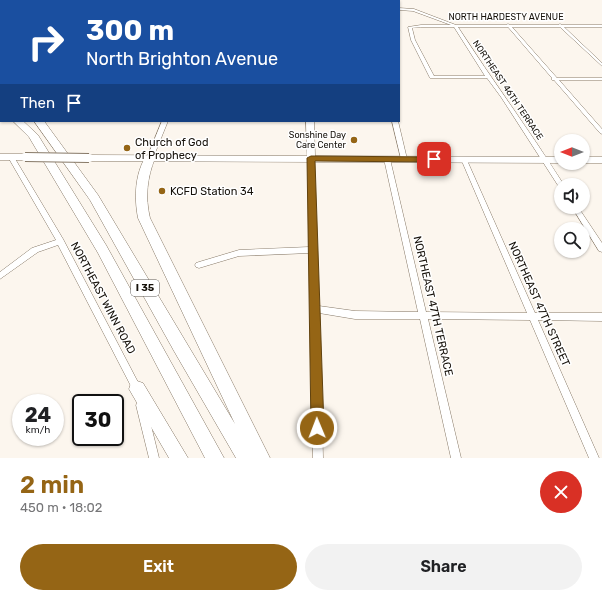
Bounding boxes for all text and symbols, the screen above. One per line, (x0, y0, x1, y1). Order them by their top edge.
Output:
street label: NORTH HARDESTY AVENUE (448, 12, 564, 22)
text: 300 m (86, 14, 174, 47)
icon: right (20, 16, 72, 68)
street label: NORTHEAST 46TH TERRACE (471, 38, 545, 142)
text: North Brighton Avenue (86, 48, 278, 70)
icon: arrive (63, 92, 85, 114)
text: Then (20, 94, 55, 112)
place label: Sonshine Day Care Center (289, 130, 347, 150)
north arrow (554, 134, 590, 170)
map controls (554, 134, 590, 258)
marker: Sonshine Day Care Center (349, 135, 359, 145)
place label: Church of God of Prophecy (135, 136, 208, 162)
pin (417, 142, 451, 176)
marker: Church of God of Prophecy (122, 143, 132, 153)
icon: arrive (423, 148, 445, 170)
button: sound (554, 178, 590, 214)
place label: KCFD Station 34 (170, 185, 254, 198)
marker: KCFD Station 34 (157, 186, 167, 196)
button: search (554, 222, 590, 258)
street label: NORTHEAST 47TH TERRACE (411, 235, 456, 378)
street label: NORTHEAST WINN ROAD (68, 240, 138, 356)
street label: NORTHEAST 47TH STREET (506, 240, 573, 369)
road number: I 35 (131, 280, 159, 296)
speed limit sign: 30 (72, 394, 124, 446)
text: 24 (25, 403, 51, 427)
position arrow (296, 407, 338, 449)
text: km/h (26, 424, 50, 436)
text: 2 min (20, 471, 84, 499)
button: close (540, 471, 582, 513)
text: 450 m · 18:02 (20, 500, 103, 515)
button: Exit (20, 544, 297, 590)
button: Share (305, 544, 582, 590)

